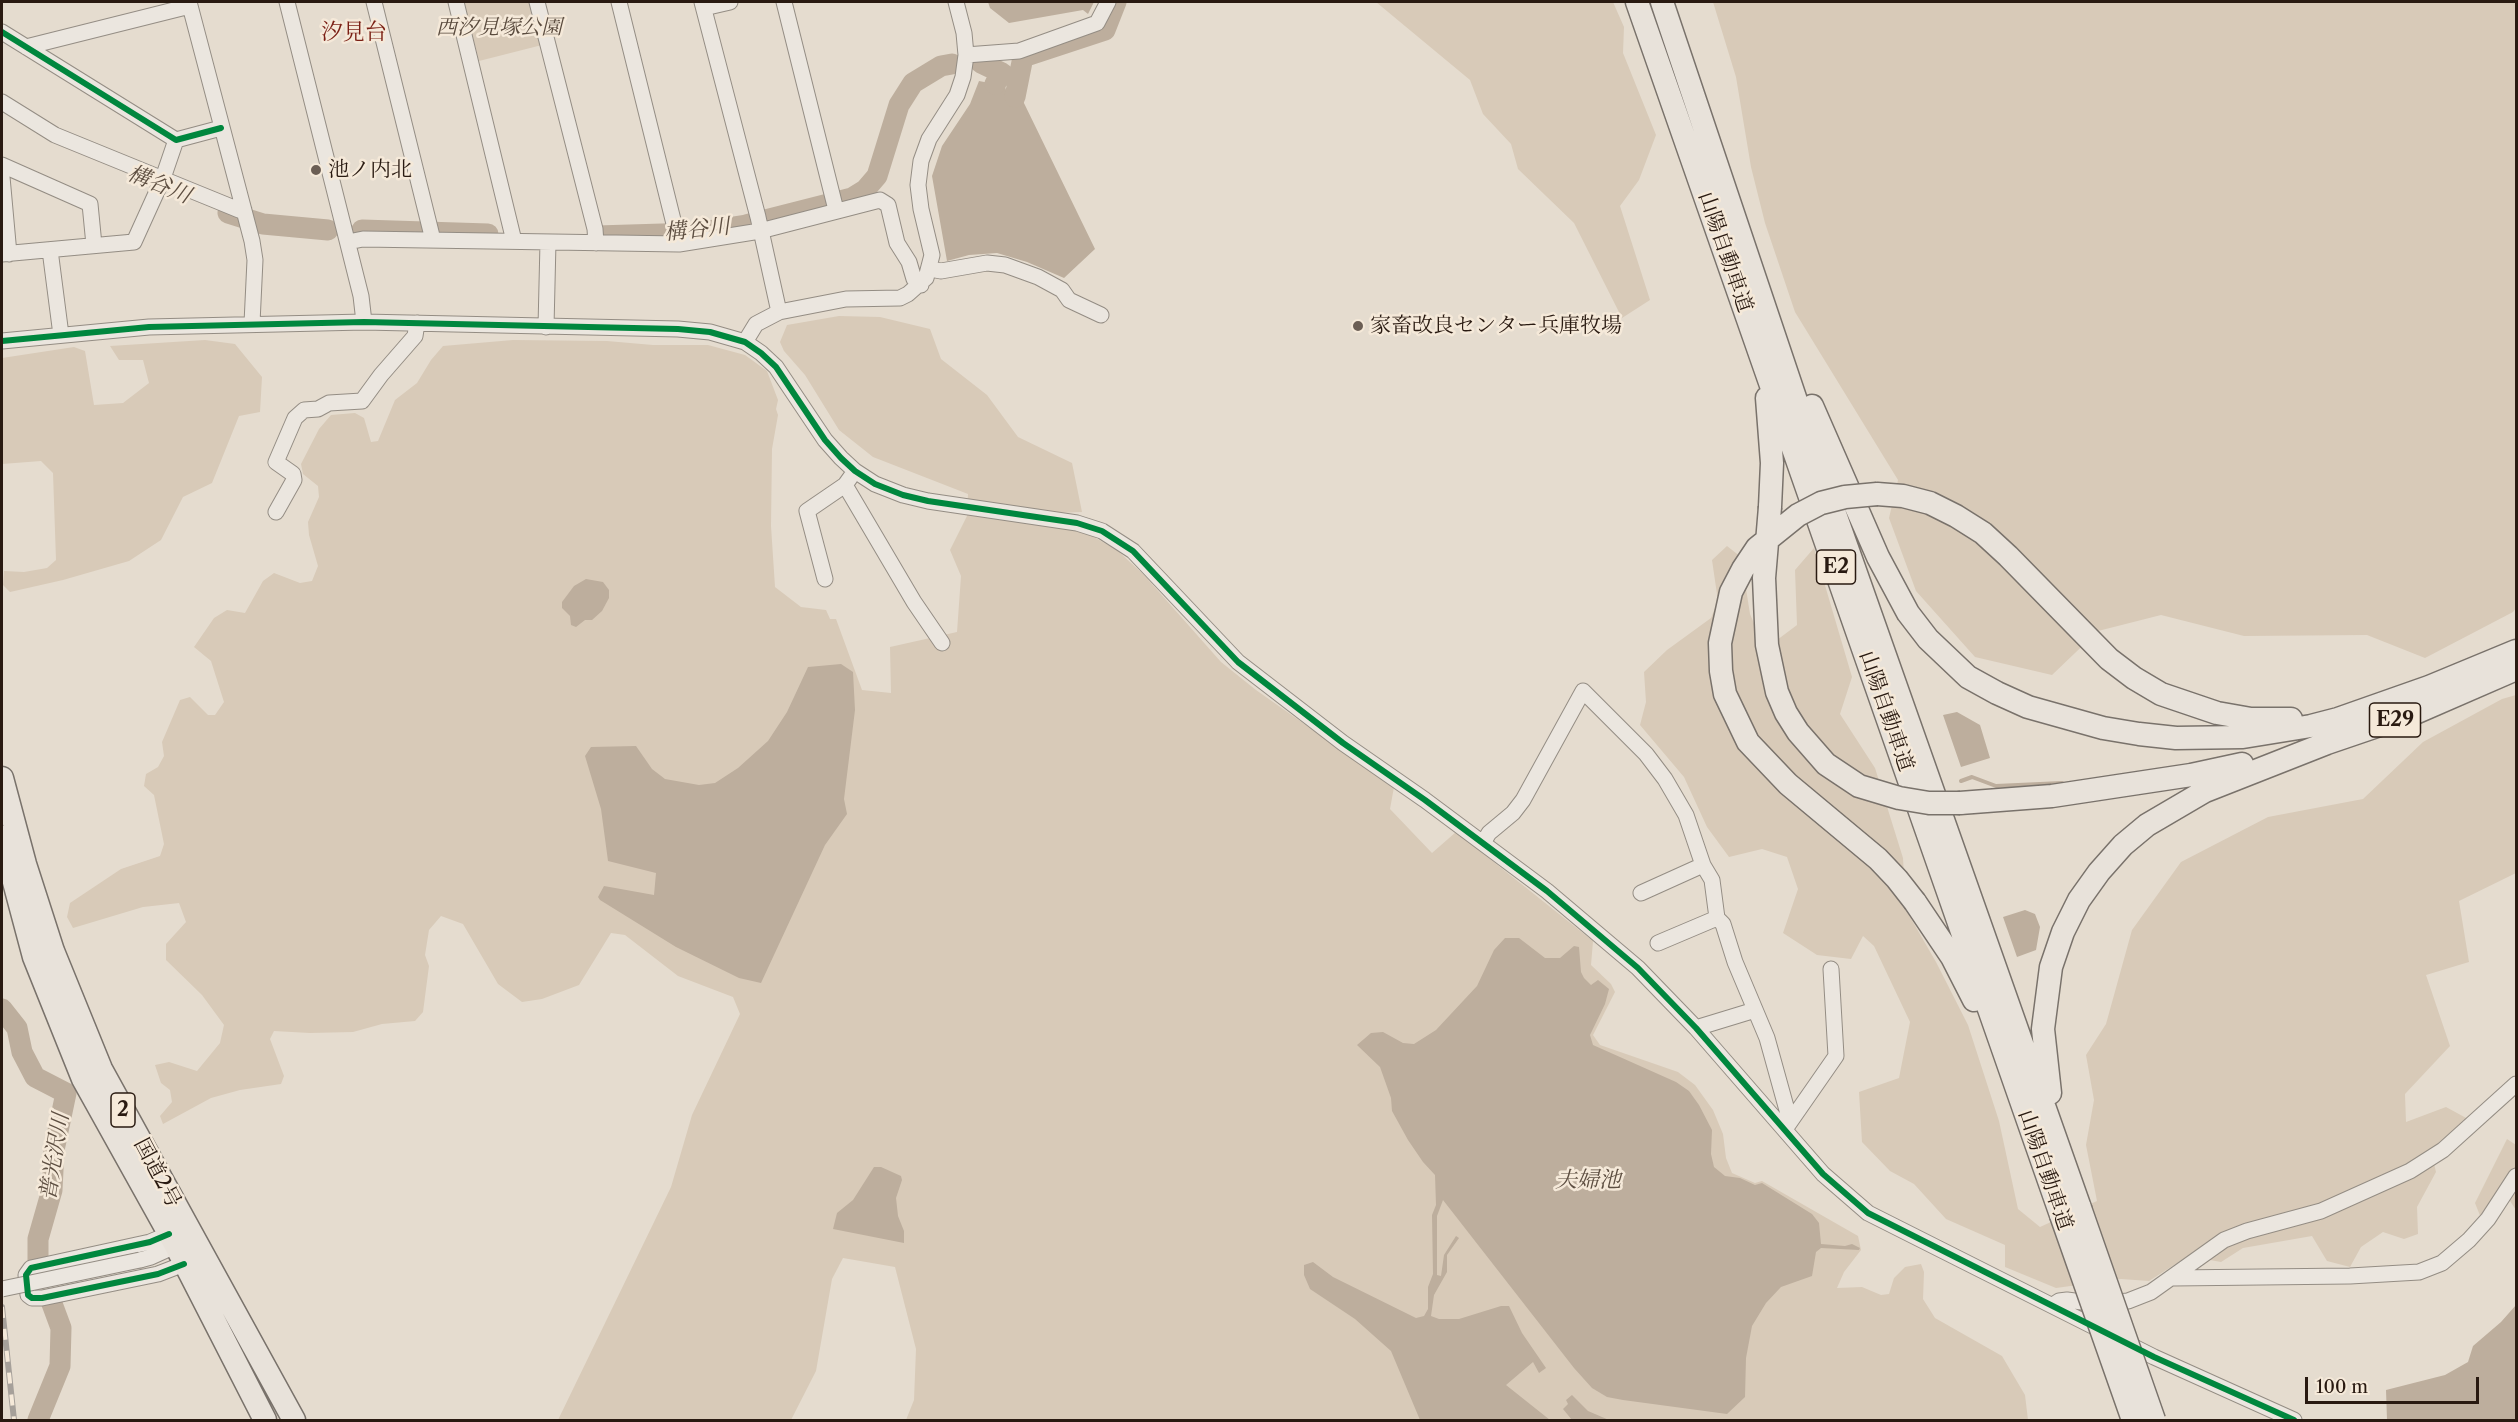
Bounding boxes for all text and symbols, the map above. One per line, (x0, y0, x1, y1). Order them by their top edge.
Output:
park label: 西汐見塚公園 (436, 15, 562, 41)
district label: 汐見台 (321, 20, 387, 46)
place label: 池ノ内北 (328, 157, 412, 183)
water label: 構谷川 (123, 160, 195, 210)
marker: 池ノ内北 (309, 163, 323, 177)
street label: 山陽自動車道 (1693, 188, 1757, 316)
water label: 構谷川 (663, 213, 731, 247)
place label: 家畜改良センター兵庫牧場 (1370, 313, 1622, 339)
marker: 家畜改良センター兵庫牧場 (1351, 319, 1365, 333)
road number: E2 (1816, 550, 1856, 584)
street label: 山陽自動車道 (1854, 647, 1918, 775)
road number: E29 (2370, 703, 2420, 737)
road number: 2 (111, 1093, 135, 1127)
street label: 山陽自動車道 (2013, 1106, 2077, 1234)
water label: 普光沢川 (35, 1111, 75, 1203)
street label: 国道2号 (128, 1134, 186, 1212)
water label: 夫婦池 (1555, 1168, 1621, 1194)
scale bar (2308, 1365, 2482, 1403)
text: 100 m (2316, 1376, 2368, 1398)

